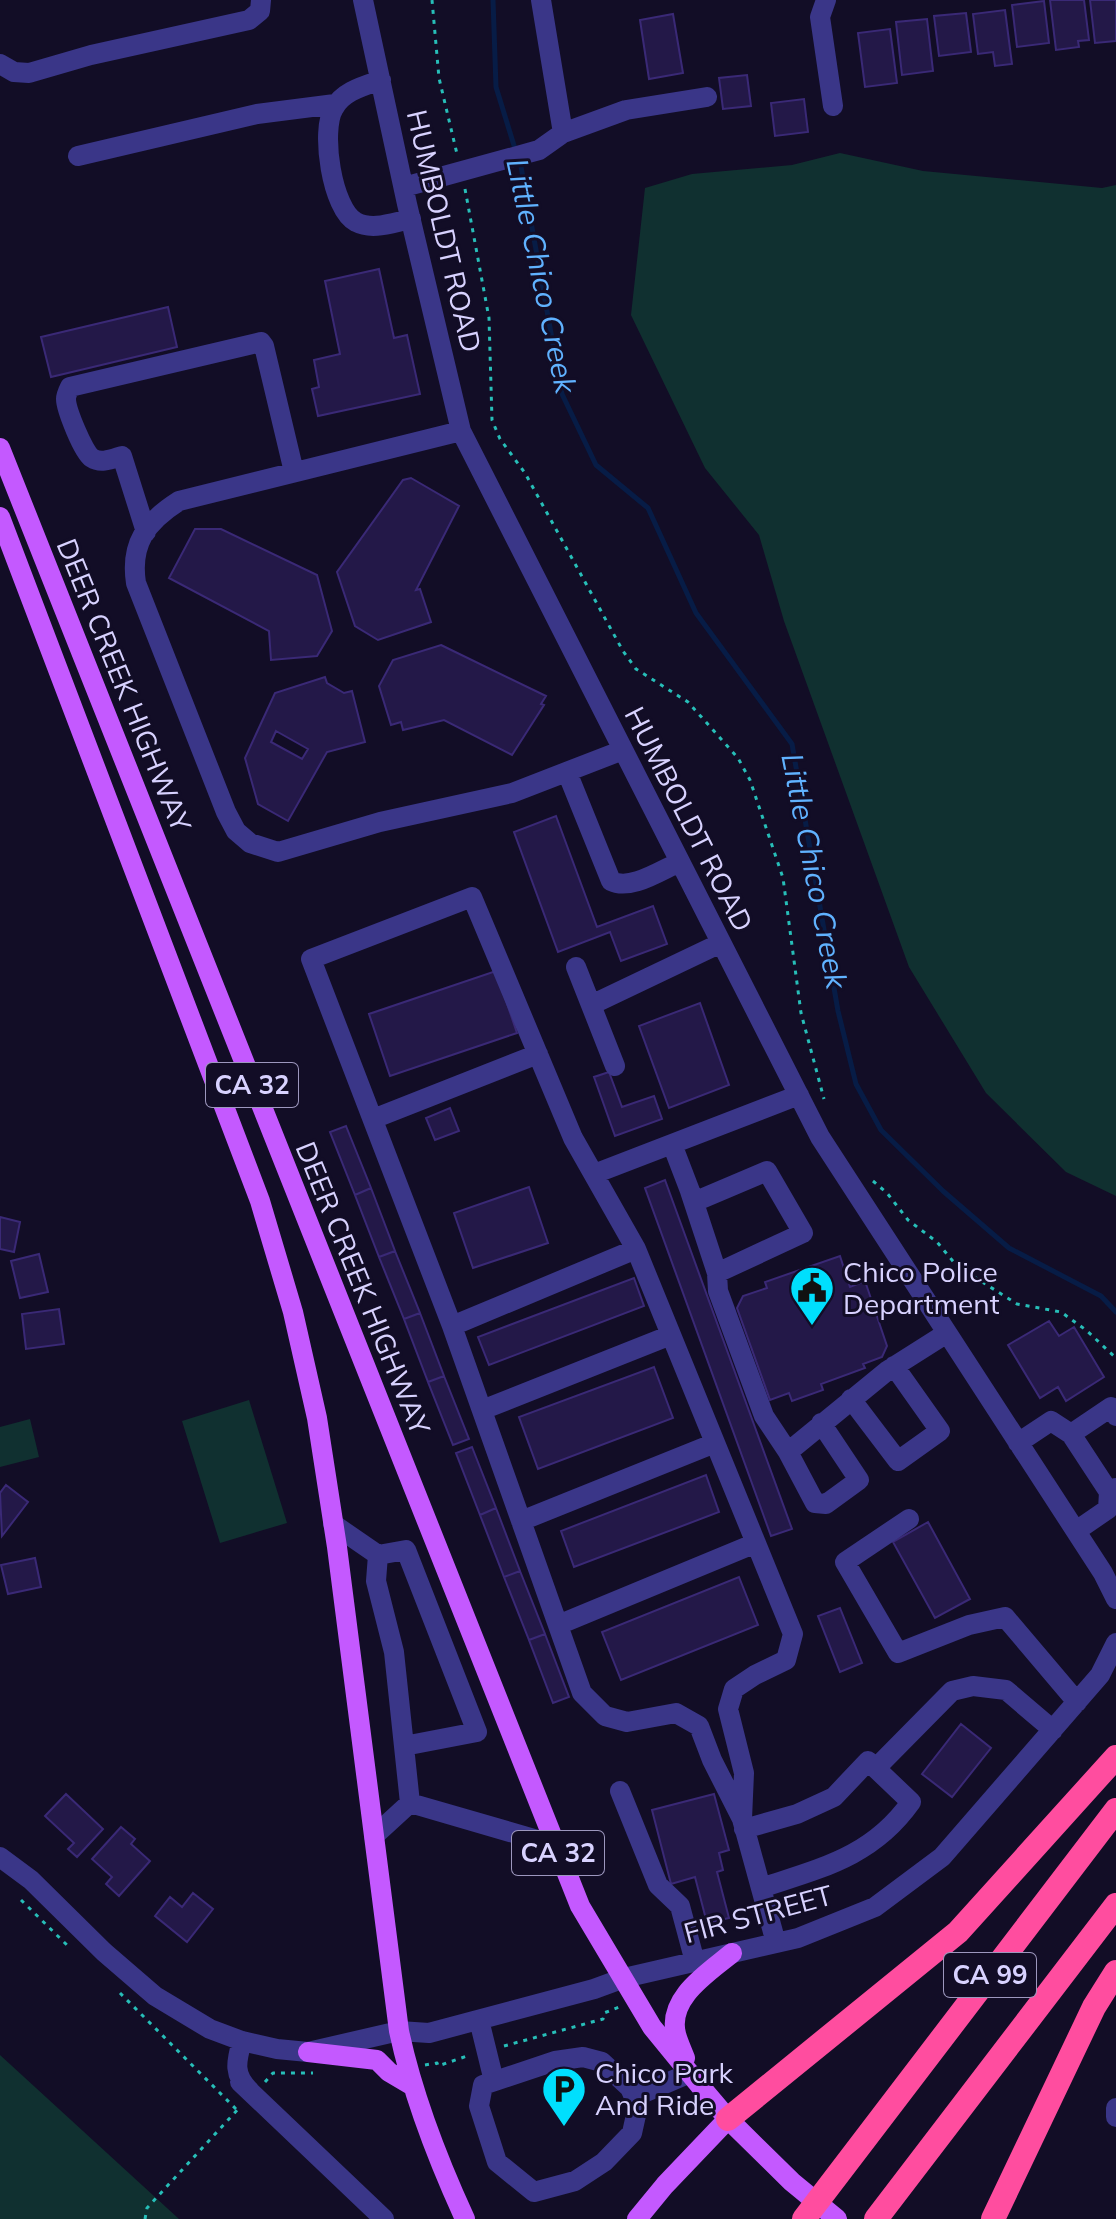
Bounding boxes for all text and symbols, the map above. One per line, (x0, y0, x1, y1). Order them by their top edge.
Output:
street label: HUMBOLDT ROAD (400, 106, 489, 356)
water label: Little Chico Creek (499, 155, 586, 398)
street label: DEER CREEK HIGHWAY (50, 533, 200, 837)
street label: HUMBOLDT ROAD (618, 700, 761, 937)
water label: Little Chico Creek (773, 750, 857, 993)
road number: CA 32 (206, 1063, 298, 1107)
street label: DEER CREEK HIGHWAY (289, 1136, 439, 1440)
place label: Chico Police Department (843, 1254, 1000, 1321)
public building icon: Chico Police Department (788, 1264, 836, 1327)
road number: CA 32 (512, 1831, 604, 1875)
street label: FIR STREET (680, 1877, 836, 1950)
road number: CA 99 (944, 1953, 1036, 1997)
place label: Chico Park And Ride (595, 2055, 734, 2122)
parking icon: Chico Park And Ride (540, 2065, 588, 2128)

